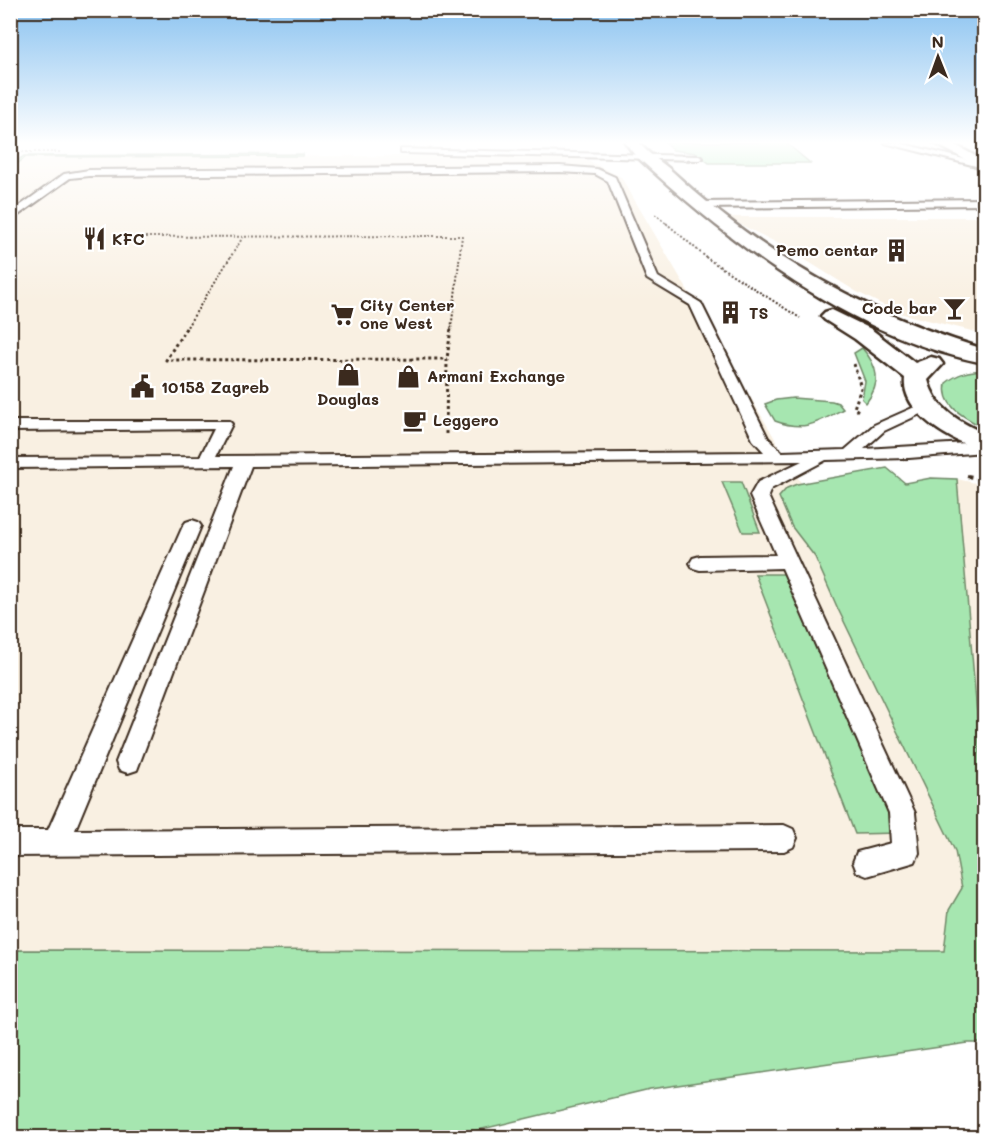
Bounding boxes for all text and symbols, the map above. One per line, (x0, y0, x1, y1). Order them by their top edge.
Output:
north arrow (908, 27, 968, 87)
text: N (931, 31, 944, 52)
restaurant icon: KFC (81, 226, 107, 252)
place label: KFC (112, 228, 145, 249)
building icon: Pemo centar (883, 237, 909, 263)
place label: Pemo centar (776, 239, 878, 260)
place label: City Center one West (360, 294, 454, 333)
bar icon: Code bar (942, 295, 968, 321)
place label: Code bar (862, 297, 937, 318)
building icon: TS (718, 300, 744, 326)
supermarket icon: City Center one West (329, 301, 355, 327)
place label: TS (749, 302, 768, 323)
shop icon: Douglas (335, 361, 361, 387)
shop icon: Armani Exchange (396, 363, 422, 389)
place label: Armani Exchange (427, 365, 565, 386)
public building icon: 10158 Zagreb (130, 374, 156, 400)
place label: 10158 Zagreb (161, 376, 269, 397)
place label: Douglas (317, 388, 379, 409)
cafe icon: Leggero (402, 407, 428, 433)
place label: Leggero (433, 409, 499, 430)

